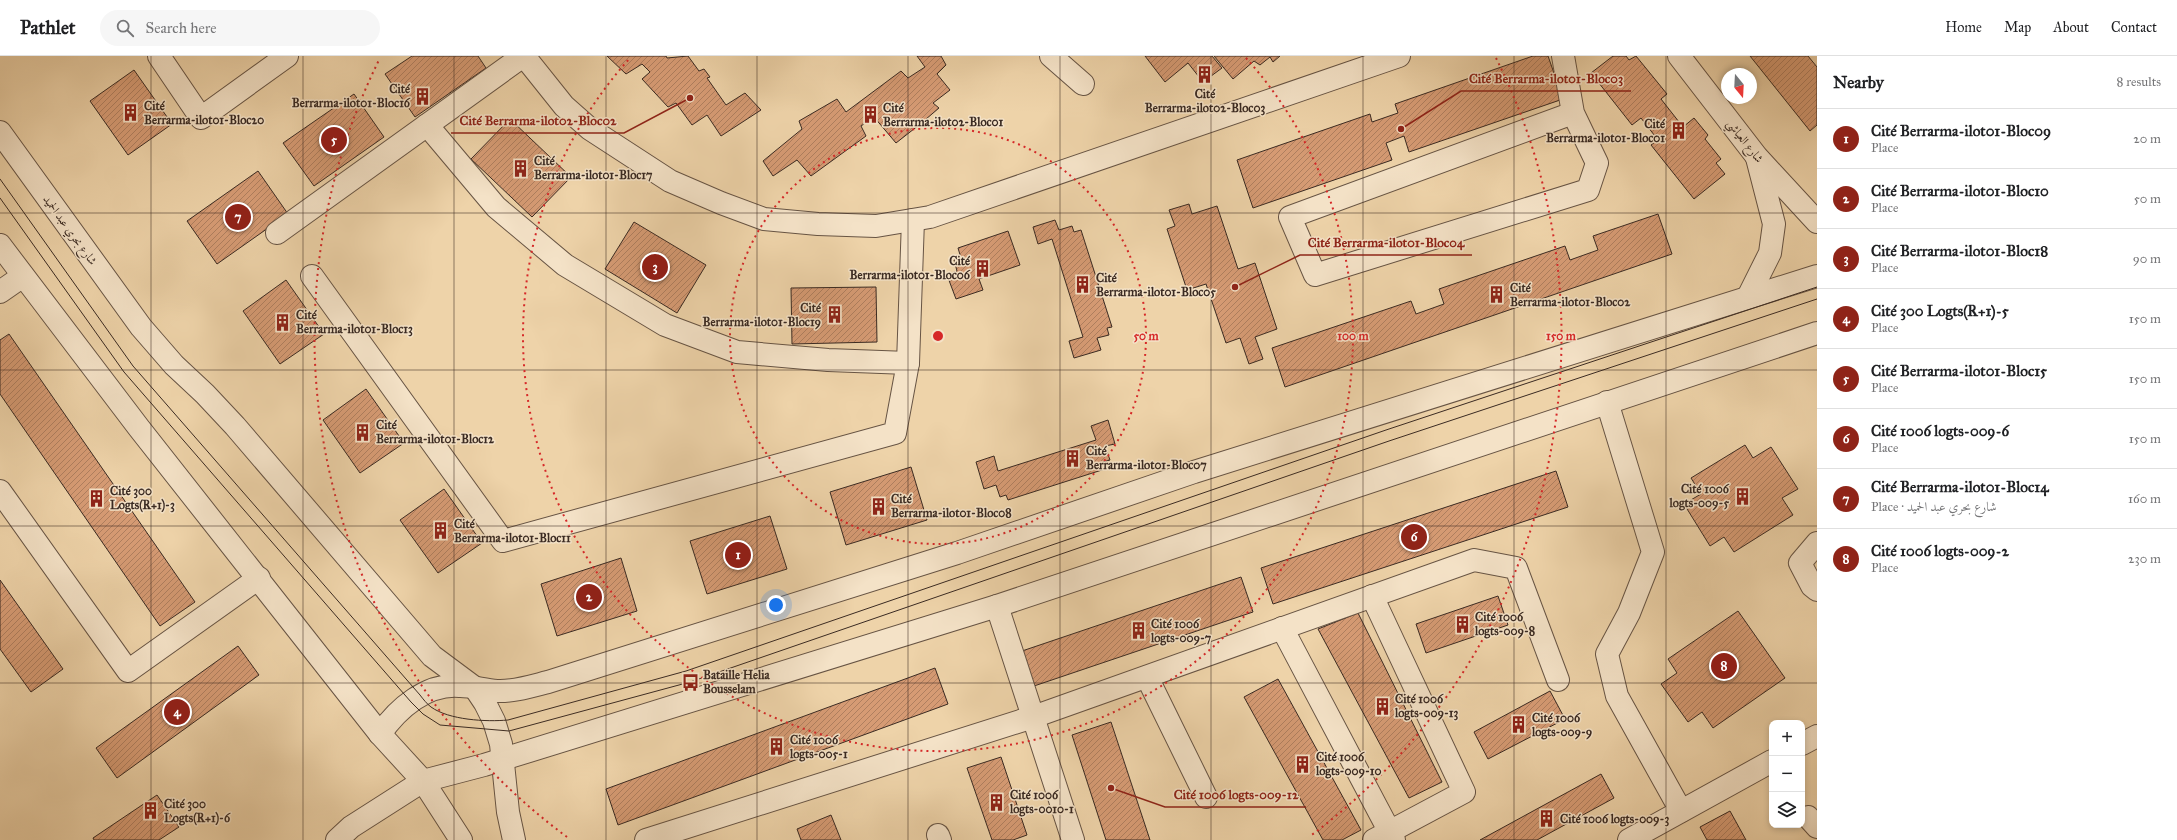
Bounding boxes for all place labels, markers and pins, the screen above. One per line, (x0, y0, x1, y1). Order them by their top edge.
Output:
building icon: Cité Berrarma-ilot02-Bloc03 (1195, 65, 1215, 85)
callout: Cité Berrarma-ilot01-Bloc03 (1461, 66, 1631, 91)
place label: Cité Berrarma-ilot01-Bloc16 (292, 82, 411, 110)
building icon: Cité Berrarma-ilot01-Bloc16 (413, 86, 433, 106)
place label: Cité Berrarma-ilot02-Bloc03 (1145, 87, 1265, 116)
place label: Cité Berrarma-ilot01-Bloc20 (144, 99, 264, 127)
place label: Cité Berrarma-ilot02-Bloc01 (883, 101, 1004, 129)
building icon: Cité Berrarma-ilot01-Bloc20 (121, 103, 141, 123)
building icon: Cité Berrarma-ilot02-Bloc01 (860, 105, 880, 125)
callout: Cité Berrarma-ilot02-Bloc02 (451, 108, 624, 133)
place label: Cité Berrarma-ilot01-Bloc01 (1546, 117, 1666, 145)
building icon: Cité Berrarma-ilot01-Bloc01 (1668, 121, 1688, 141)
pin: 5 (321, 125, 347, 155)
place label: Cité Berrarma-ilot01-Bloc17 (534, 154, 653, 182)
building icon: Cité Berrarma-ilot01-Bloc17 (511, 158, 531, 178)
pin: 7 (225, 202, 251, 232)
callout: Cité Berrarma-ilot01-Bloc04 (1300, 230, 1472, 255)
pin: 3 (642, 252, 668, 282)
place label: Cité Berrarma-ilot01-Bloc06 (850, 254, 971, 282)
building icon: Cité Berrarma-ilot01-Bloc06 (973, 258, 993, 278)
place label: Cité Berrarma-ilot01-Bloc05 (1096, 271, 1216, 299)
building icon: Cité Berrarma-ilot01-Bloc05 (1073, 275, 1093, 295)
place label: Cité Berrarma-ilot01-Bloc02 (1510, 281, 1631, 309)
building icon: Cité Berrarma-ilot01-Bloc02 (1487, 285, 1507, 305)
place label: Cité Berrarma-ilot01-Bloc19 (703, 301, 822, 330)
building icon: Cité Berrarma-ilot01-Bloc19 (824, 305, 844, 325)
place label: Cité Berrarma-ilot01-Bloc13 (296, 308, 413, 337)
building icon: Cité Berrarma-ilot01-Bloc13 (273, 312, 293, 332)
centre of rings (931, 329, 945, 343)
place label: Cité Berrarma-ilot01-Bloc12 (376, 418, 495, 446)
building icon: Cité Berrarma-ilot01-Bloc12 (353, 422, 373, 442)
place label: Cité Berrarma-ilot01-Bloc07 (1086, 444, 1207, 472)
building icon: Cité Berrarma-ilot01-Bloc07 (1063, 448, 1083, 468)
place label: Cité 1006 logts-009-5 (1669, 482, 1730, 511)
place label: Cité 300 Logts(R+1)-3 (110, 484, 175, 513)
building icon: Cité 1006 logts-009-5 (1732, 486, 1752, 506)
building icon: Cité 300 Logts(R+1)-3 (87, 488, 107, 508)
place label: Cité Berrarma-ilot01-Bloc08 (891, 492, 1012, 520)
building icon: Cité Berrarma-ilot01-Bloc08 (868, 496, 888, 516)
place label: Cité Berrarma-ilot01-Bloc11 (454, 517, 571, 545)
building icon: Cité Berrarma-ilot01-Bloc11 (431, 521, 451, 541)
pin: 6 (1401, 522, 1427, 552)
pin: 1 (725, 540, 751, 570)
pin: 2 (576, 582, 602, 612)
place label: Cité 1006 logts-009-8 (1474, 610, 1535, 639)
building icon: Cité 1006 logts-009-8 (1452, 614, 1472, 634)
place label: Cité 1006 logts-009-7 (1150, 617, 1212, 646)
building icon: Cité 1006 logts-009-7 (1128, 621, 1148, 641)
pin: 8 (1711, 651, 1737, 681)
place label: Bataille Helia Bousselam (703, 668, 770, 696)
bus stop icon: Bataille Helia Bousselam (680, 672, 700, 692)
place label: Cité 1006 logts-009-13 (1394, 692, 1459, 721)
building icon: Cité 1006 logts-009-13 (1372, 696, 1392, 716)
pin: 4 (164, 697, 190, 727)
place label: Cité 1006 logts-009-9 (1531, 711, 1592, 740)
building icon: Cité 1006 logts-009-9 (1509, 715, 1529, 735)
place label: Cité 1006 logts-005-1 (789, 733, 848, 762)
building icon: Cité 1006 logts-005-1 (767, 737, 787, 757)
place label: Cité 1006 logts-009-10 (1315, 750, 1382, 779)
building icon: Cité 1006 logts-009-10 (1293, 754, 1313, 774)
callout: Cité 1006 logts-009-12 (1165, 782, 1306, 807)
place label: Cité 1006 logts-0010-1 (1009, 788, 1074, 817)
building icon: Cité 1006 logts-0010-1 (987, 792, 1007, 812)
place label: Cité 300 Logts(R+1)-6 (164, 797, 231, 826)
building icon: Cité 300 Logts(R+1)-6 (141, 801, 161, 821)
building icon: Cité 1006 logts-009-3 (1537, 809, 1557, 829)
place label: Cité 1006 logts-009-3 (1560, 812, 1669, 827)

